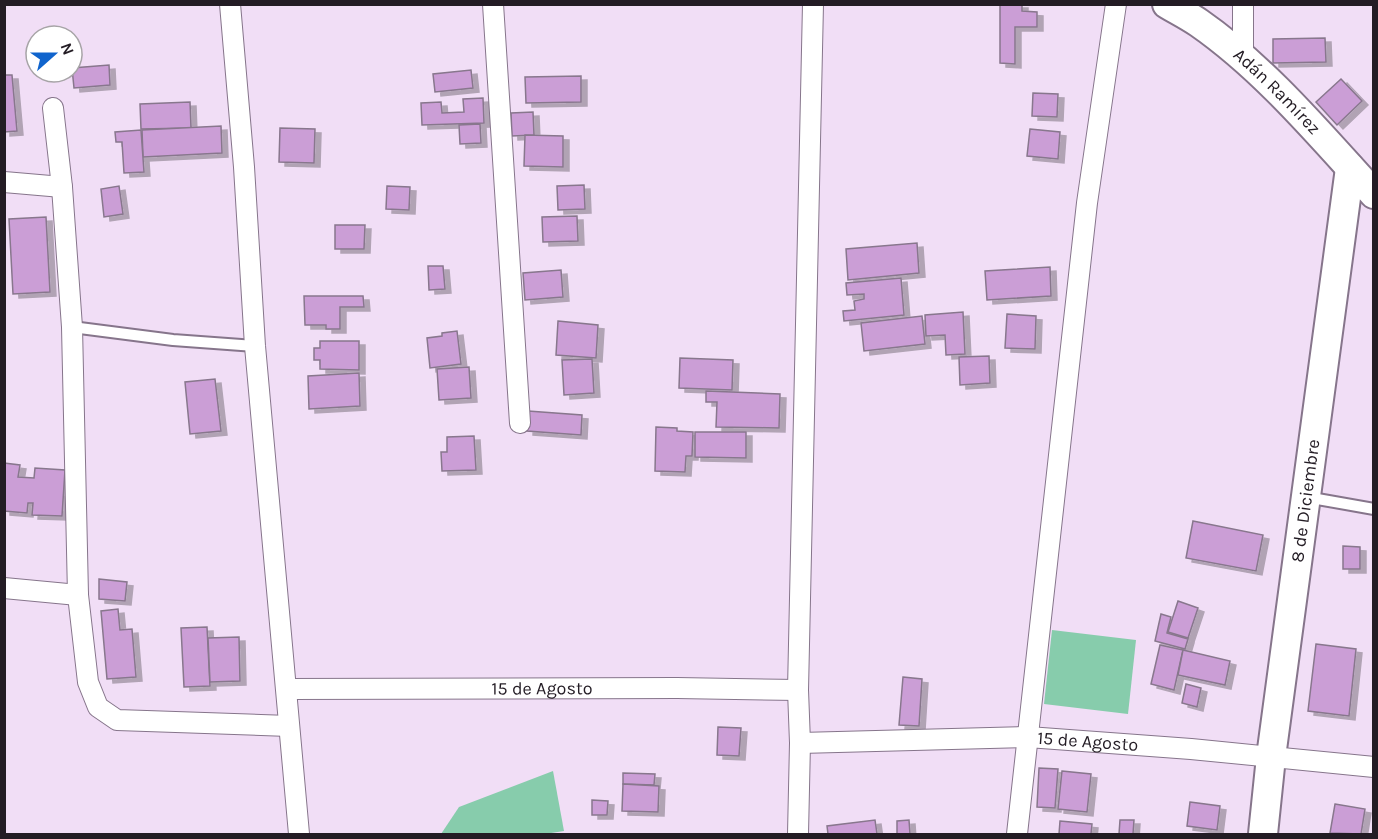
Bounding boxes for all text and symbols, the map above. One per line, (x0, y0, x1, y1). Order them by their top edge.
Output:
north arrow (24, 24, 84, 84)
text: N (57, 40, 78, 58)
street label: Adán Ramírez (1229, 43, 1325, 139)
street label: 8 de Diciembre (1286, 438, 1325, 564)
street label: 15 de Agosto (491, 677, 593, 699)
street label: 15 de Agosto (1037, 727, 1139, 756)

